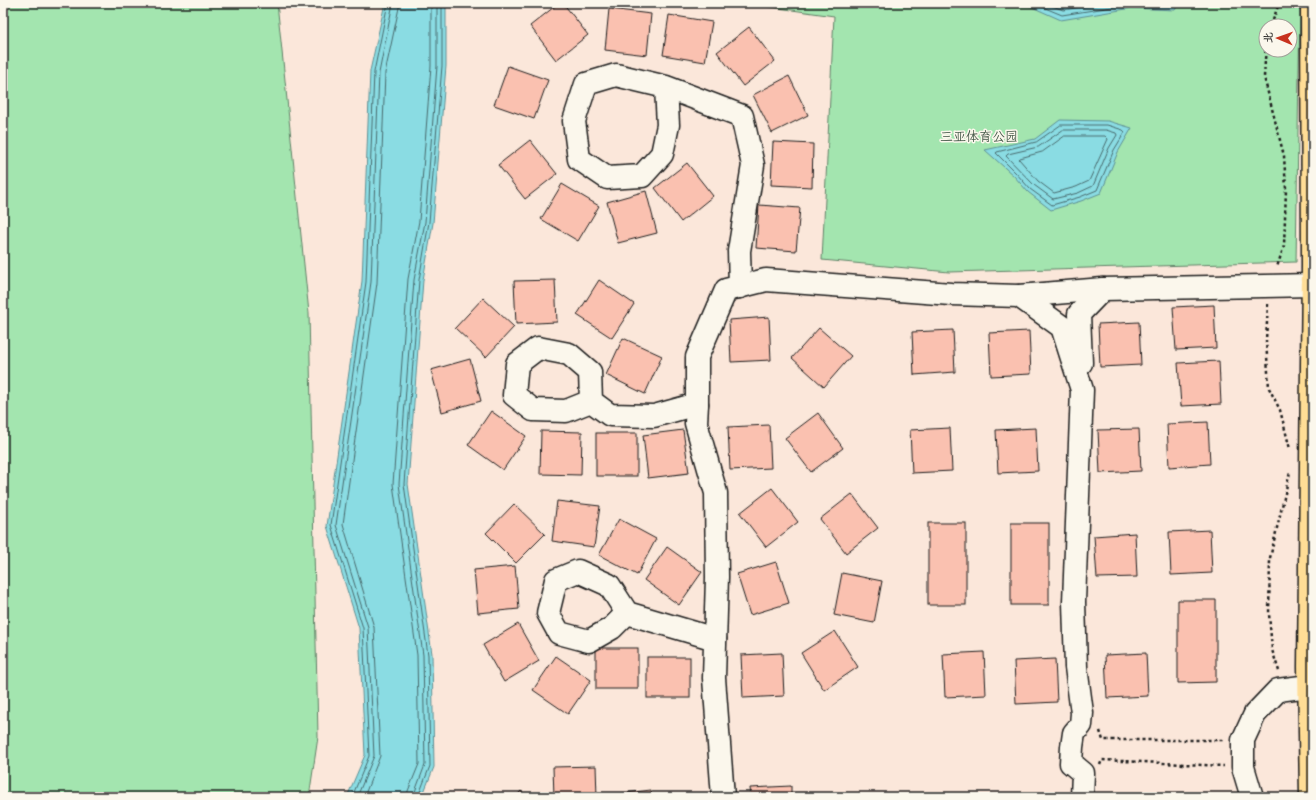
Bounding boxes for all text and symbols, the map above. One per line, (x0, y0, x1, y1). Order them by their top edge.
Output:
north arrow (1258, 18, 1298, 58)
text: 北 (1261, 32, 1276, 43)
park label: 三亚体育公园 (940, 128, 1018, 146)

